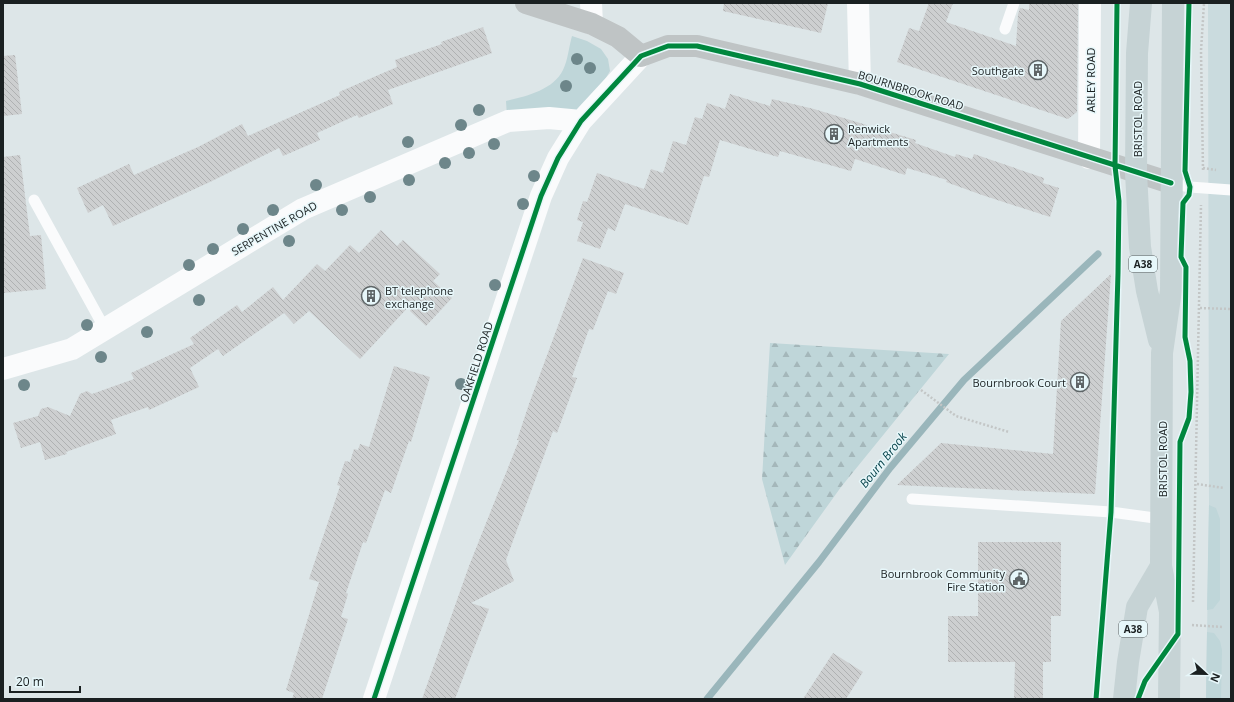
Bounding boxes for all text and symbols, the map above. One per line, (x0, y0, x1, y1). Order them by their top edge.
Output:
street label: ARLEY ROAD (1083, 48, 1098, 112)
building icon: Southgate (1027, 59, 1049, 81)
place label: Southgate (972, 63, 1024, 78)
street label: BOURNBROOK ROAD (856, 67, 966, 113)
street label: BRISTOL ROAD (1130, 81, 1145, 157)
place label: Renwick Apartments (848, 121, 908, 149)
building icon: Renwick Apartments (823, 123, 845, 145)
street label: SERPENTINE ROAD (228, 197, 320, 259)
road number: A38 (1129, 256, 1157, 272)
place label: BT telephone exchange (385, 283, 453, 311)
building icon: BT telephone exchange (360, 285, 382, 307)
street label: OAKFIELD ROAD (456, 320, 496, 404)
building icon: Bournbrook Court (1069, 371, 1091, 393)
place label: Bournbrook Court (972, 375, 1066, 390)
street label: BRISTOL ROAD (1155, 421, 1170, 497)
water label: Bourn Brook (855, 428, 911, 491)
place label: Bournbrook Community Fire Station (881, 566, 1005, 594)
public building icon: Bournbrook Community Fire Station (1008, 568, 1030, 590)
road number: A38 (1119, 621, 1147, 637)
north arrow (1186, 654, 1226, 694)
scale bar (10, 668, 80, 694)
text: N (1207, 671, 1224, 685)
text: 20 m (16, 673, 44, 690)

